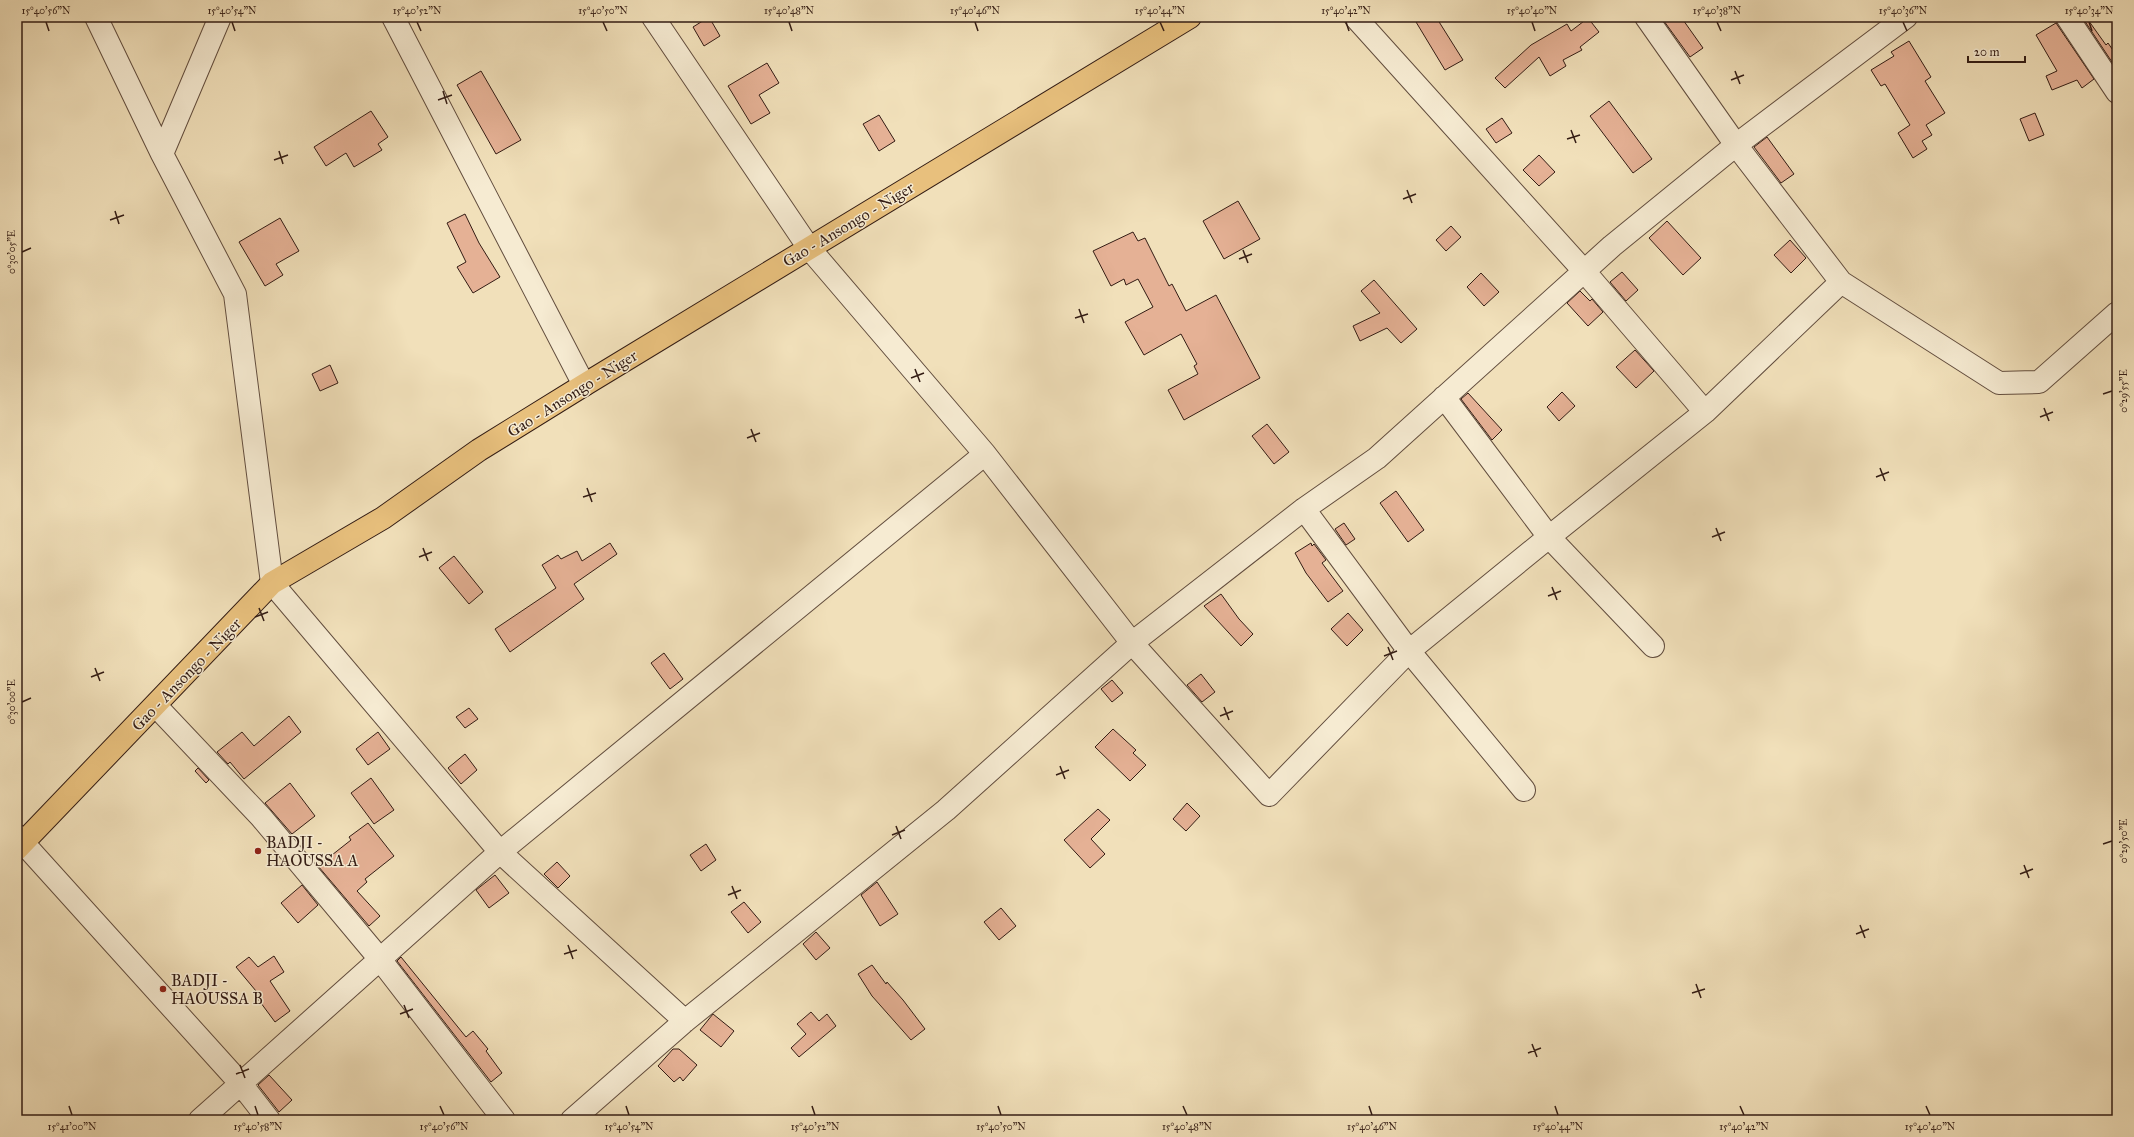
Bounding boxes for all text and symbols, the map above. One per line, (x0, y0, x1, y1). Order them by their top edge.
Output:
text: 15°40'56"N (22, 5, 71, 17)
text: 15°40'54"N (207, 5, 257, 17)
text: 15°40'52"N (393, 5, 442, 17)
text: 15°40'50"N (578, 5, 628, 17)
text: 15°40'48"N (764, 5, 815, 17)
text: 15°40'46"N (950, 5, 1000, 17)
text: 15°40'44"N (1135, 5, 1186, 17)
text: 15°40'42"N (1321, 5, 1371, 17)
text: 15°40'40"N (1507, 5, 1558, 17)
text: 15°40'38"N (1693, 5, 1742, 17)
text: 15°40'36"N (1879, 5, 1928, 17)
text: 15°40'34"N (2065, 5, 2114, 17)
scale bar (1968, 38, 2025, 64)
text: 20 m (1974, 45, 2000, 59)
street label: Gao - Ansongo - Niger (779, 178, 918, 272)
text: 0°30'05"E (6, 230, 18, 274)
street label: Gao - Ansongo - Niger (504, 346, 641, 442)
text: 0°29'55"E (2118, 369, 2130, 413)
street label: Gao - Ansongo - Niger (128, 614, 246, 735)
text: 0°30'00"E (6, 679, 18, 725)
text: 0°29'50"E (2118, 819, 2130, 863)
place label: BADJI - HAOUSSA A (266, 833, 358, 870)
marker: BADJI - HAOUSSA A (253, 846, 263, 856)
place label: BADJI - HAOUSSA B (171, 971, 263, 1008)
marker: BADJI - HAOUSSA B (158, 984, 168, 994)
text: 15°41'00"N (48, 1121, 97, 1133)
text: 15°40'58"N (233, 1121, 283, 1133)
text: 15°40'56"N (420, 1121, 469, 1133)
text: 15°40'54"N (604, 1121, 654, 1133)
text: 15°40'52"N (791, 1121, 840, 1133)
text: 15°40'50"N (976, 1121, 1026, 1133)
text: 15°40'48"N (1162, 1121, 1213, 1133)
text: 15°40'46"N (1347, 1121, 1397, 1133)
text: 15°40'44"N (1533, 1121, 1584, 1133)
text: 15°40'42"N (1719, 1121, 1769, 1133)
text: 15°40'40"N (1905, 1121, 1956, 1133)

